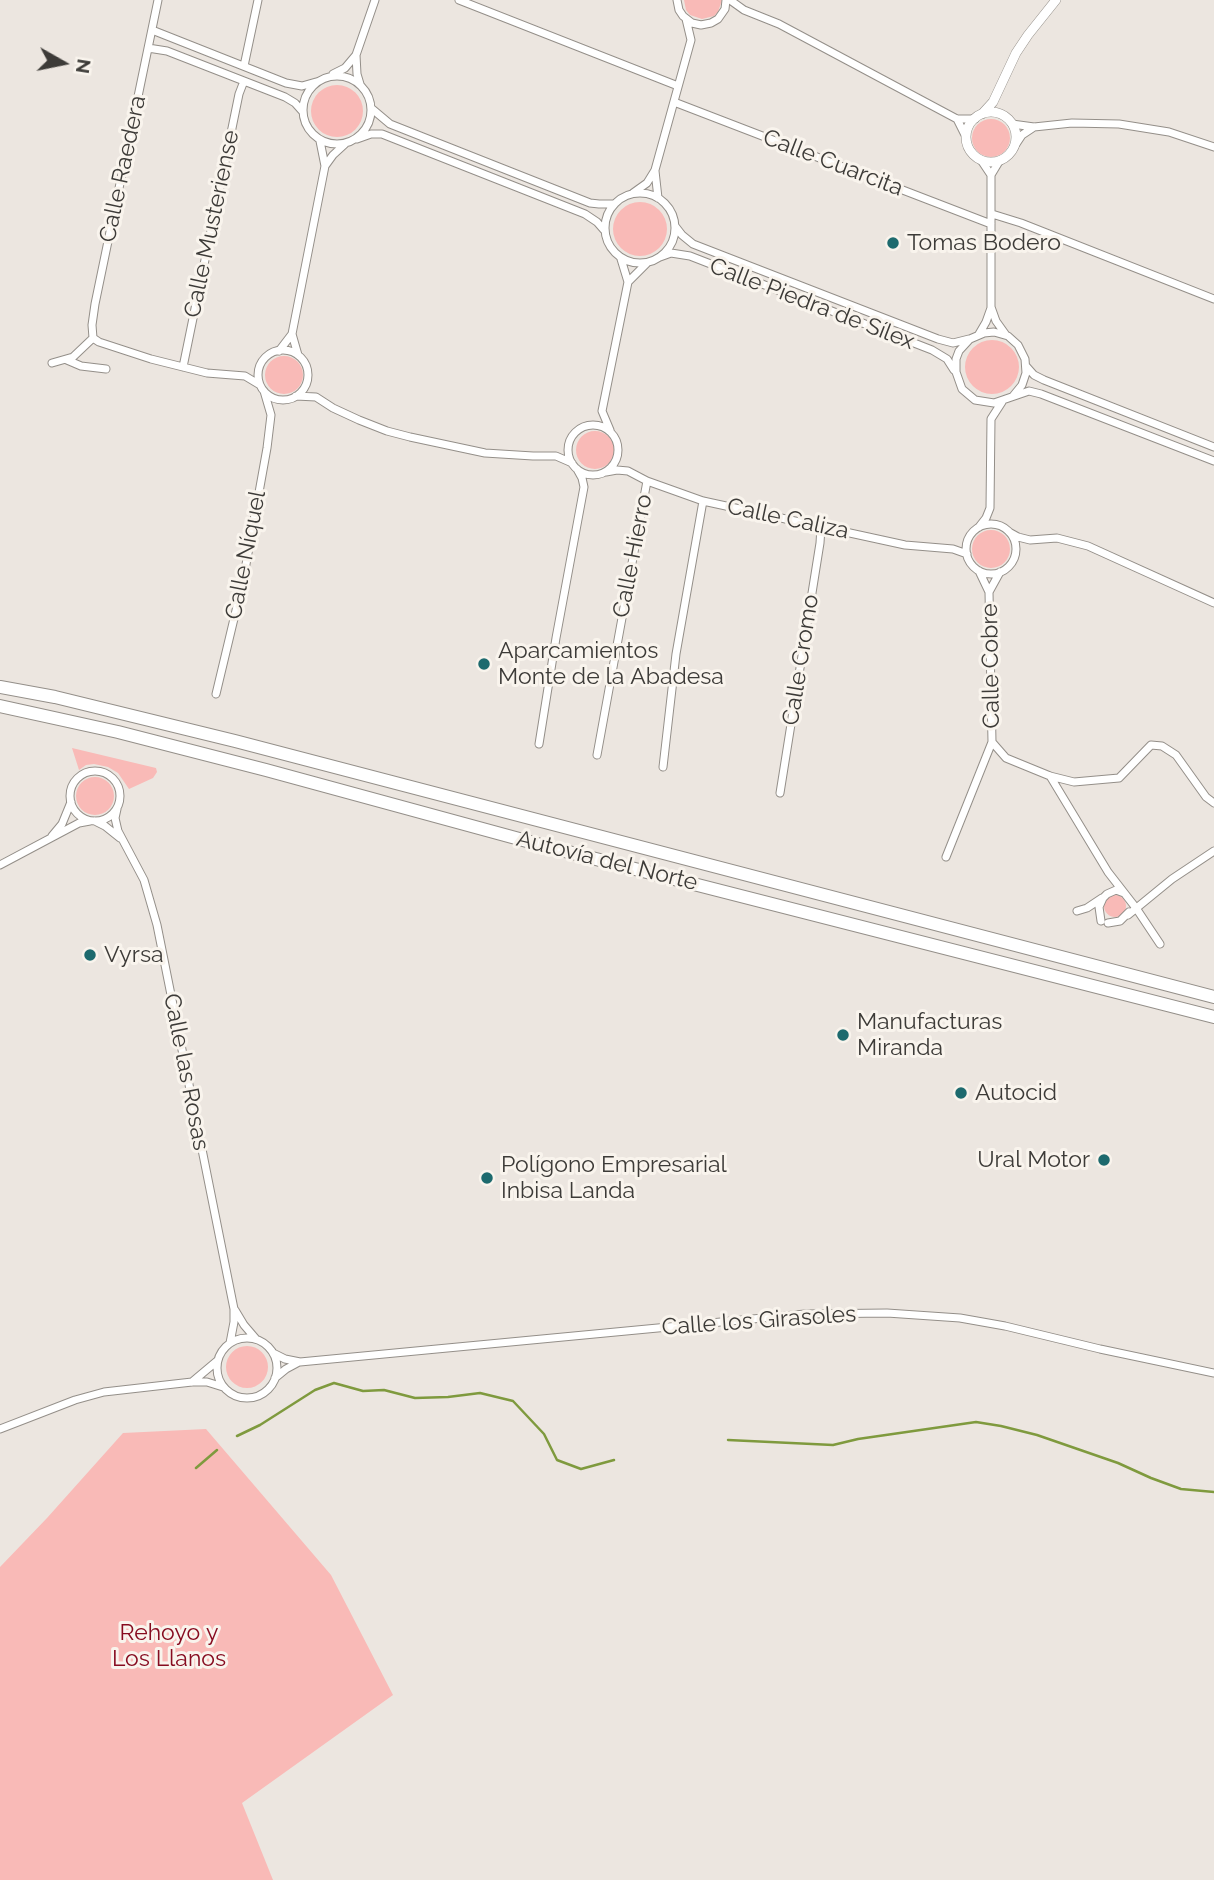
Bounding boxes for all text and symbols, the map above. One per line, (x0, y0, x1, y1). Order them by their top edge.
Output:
north arrow (28, 28, 98, 98)
text: N (72, 57, 96, 75)
street label: Calle Raedera (94, 93, 152, 245)
street label: Calle Cuarcita (759, 124, 907, 202)
street label: Calle Musteriense (179, 128, 245, 320)
place label: Tomas Bodero (907, 229, 1061, 257)
marker: Tomas Bodero (885, 235, 901, 251)
street label: Calle Piedra de Sílex (706, 252, 918, 356)
street label: Calle Níquel (220, 488, 272, 622)
street label: Calle Hierro (608, 492, 658, 620)
street label: Calle Caliza (725, 493, 851, 545)
street label: Calle Cromo (777, 593, 825, 727)
street label: Calle Cobre (976, 603, 1006, 729)
place label: Aparcamientos Monte de la Abadesa (498, 637, 724, 691)
marker: Aparcamientos Monte de la Abadesa (476, 656, 492, 672)
street label: Autovía del Norte (514, 825, 700, 897)
place label: Vyrsa (104, 941, 164, 969)
marker: Vyrsa (82, 947, 98, 963)
street label: Calle las Rosas (157, 991, 215, 1153)
place label: Manufacturas Miranda (857, 1008, 1002, 1062)
marker: Manufacturas Miranda (835, 1027, 851, 1043)
place label: Autocid (975, 1079, 1057, 1107)
marker: Autocid (953, 1085, 969, 1101)
place label: Ural Motor (977, 1146, 1090, 1174)
place label: Polígono Empresarial Inbisa Landa (501, 1151, 727, 1205)
marker: Ural Motor (1096, 1152, 1112, 1168)
marker: Polígono Empresarial Inbisa Landa (479, 1170, 495, 1186)
street label: Calle los Girasoles (661, 1300, 857, 1342)
park label: Rehoyo y Los Llanos (112, 1619, 226, 1673)

